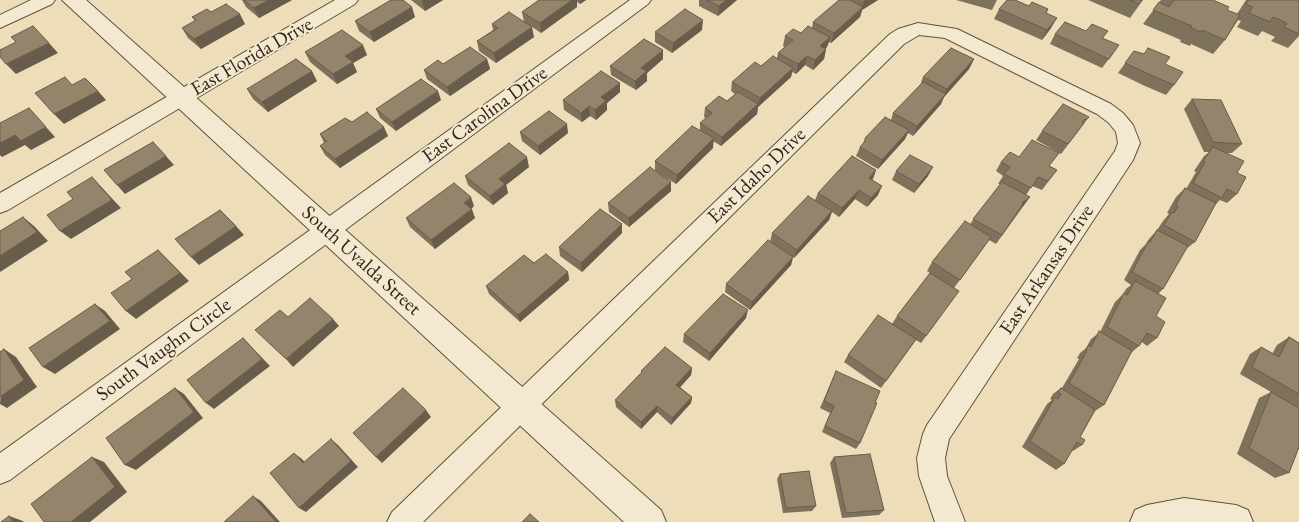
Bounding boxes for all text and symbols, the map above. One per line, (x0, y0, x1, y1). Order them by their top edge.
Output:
street label: East Florida Drive (187, 12, 317, 102)
street label: East Carolina Drive (418, 62, 552, 168)
street label: East Idaho Drive (703, 123, 811, 229)
street label: East Arkansas Drive (995, 200, 1099, 340)
street label: South Uvalda Street (296, 201, 426, 321)
street label: South Vaughn Circle (92, 293, 236, 407)

